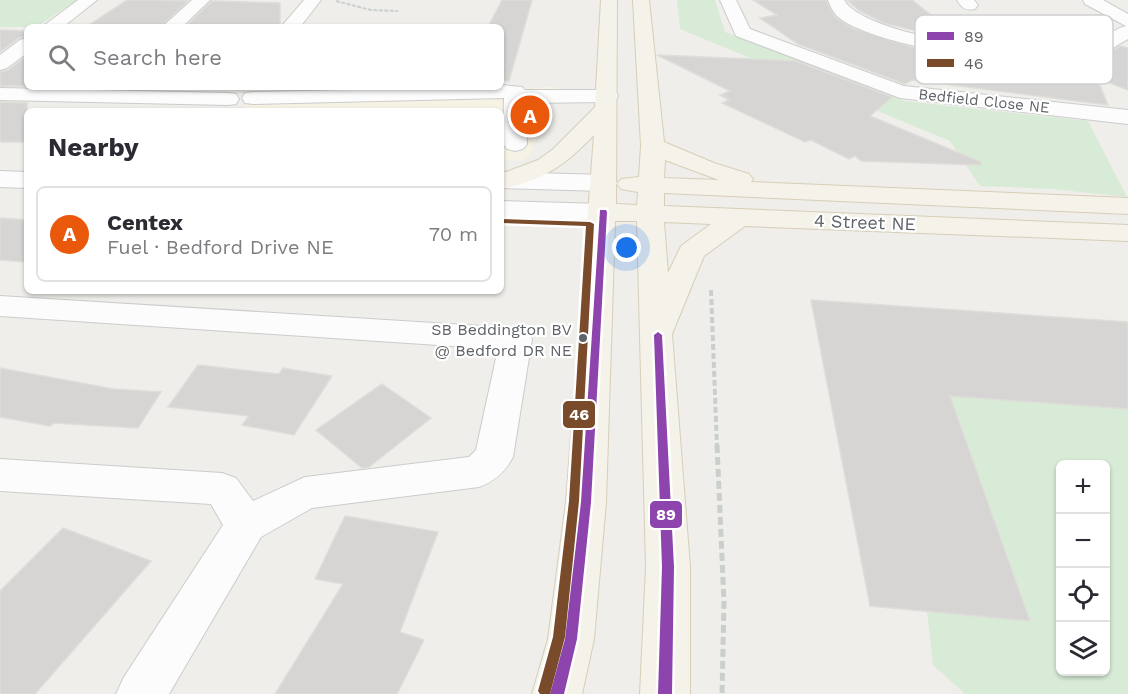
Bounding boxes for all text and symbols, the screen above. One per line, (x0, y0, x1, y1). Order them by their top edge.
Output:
legend (915, 15, 1113, 84)
search box (24, 24, 504, 90)
text: 89 (964, 27, 984, 46)
icon: search (45, 41, 78, 74)
text: Search here (93, 45, 222, 70)
text: 46 (964, 54, 984, 73)
street label: Bedfield Close NE (918, 85, 1050, 117)
pin: A (510, 92, 550, 138)
text: Nearby (48, 132, 139, 162)
text: Centex (107, 210, 183, 235)
street label: 4 Street NE (814, 210, 916, 234)
text: A (63, 222, 76, 246)
text: 70 m (429, 222, 478, 246)
your location (612, 233, 641, 262)
text: Fuel · Bedford Drive NE (107, 235, 334, 259)
place label: SB Beddington BV @ Bedford DR NE (431, 320, 572, 360)
marker: SB Beddington BV @ Bedford DR NE (577, 332, 589, 344)
line badge: 46 (562, 400, 596, 429)
text: 46 (569, 405, 589, 424)
map controls (1056, 460, 1110, 676)
button: + (1056, 460, 1110, 514)
line badge: 89 (649, 500, 683, 529)
text: 89 (656, 505, 676, 524)
button: − (1056, 514, 1110, 568)
button: locate (1056, 568, 1110, 622)
button: layers (1056, 622, 1110, 676)

